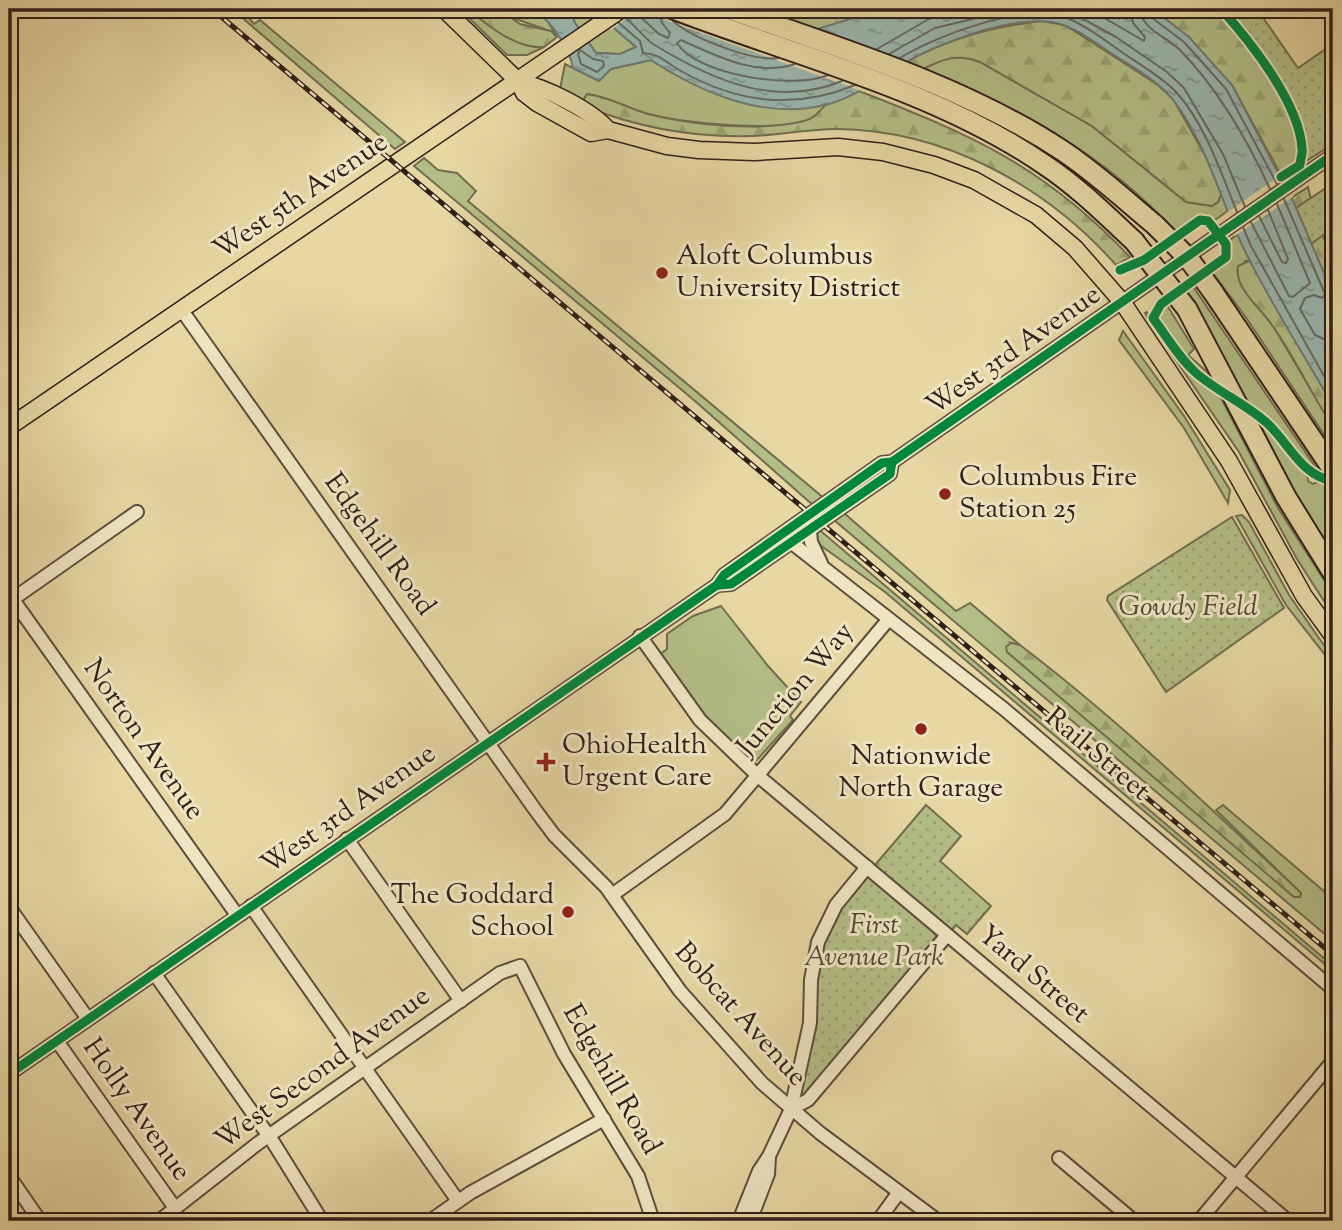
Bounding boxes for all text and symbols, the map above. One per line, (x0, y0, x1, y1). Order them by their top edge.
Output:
street label: West 5th Avenue (206, 124, 396, 270)
place label: Aloft Columbus University District (676, 237, 900, 309)
marker: Aloft Columbus University District (654, 265, 670, 281)
street label: West 3rd Avenue (919, 276, 1109, 426)
place label: Columbus Fire Station 25 (959, 458, 1137, 530)
street label: Edgehill Road (314, 465, 445, 625)
marker: Columbus Fire Station 25 (937, 486, 953, 502)
park label: Gowdy Field (1119, 588, 1258, 628)
street label: Junction Way (727, 614, 864, 767)
street label: Norton Avenue (72, 651, 214, 829)
street label: Rail Street (1035, 699, 1159, 811)
marker: Nationwide North Garage (913, 721, 929, 737)
place label: OhioHealth Urgent Care (562, 726, 712, 798)
street label: West 3rd Avenue (254, 735, 444, 885)
place label: Nationwide North Garage (839, 737, 1003, 809)
marker: OhioHealth Urgent Care (536, 752, 556, 772)
place label: The Goddard School (391, 876, 554, 948)
marker: The Goddard School (560, 904, 576, 920)
park label: First Avenue Park (804, 906, 944, 978)
street label: Yard Street (968, 916, 1098, 1034)
street label: Bobcat Avenue (664, 934, 816, 1096)
street label: West Second Avenue (207, 977, 439, 1161)
street label: Edgehill Road (552, 997, 670, 1163)
street label: Holly Avenue (72, 1030, 200, 1190)

